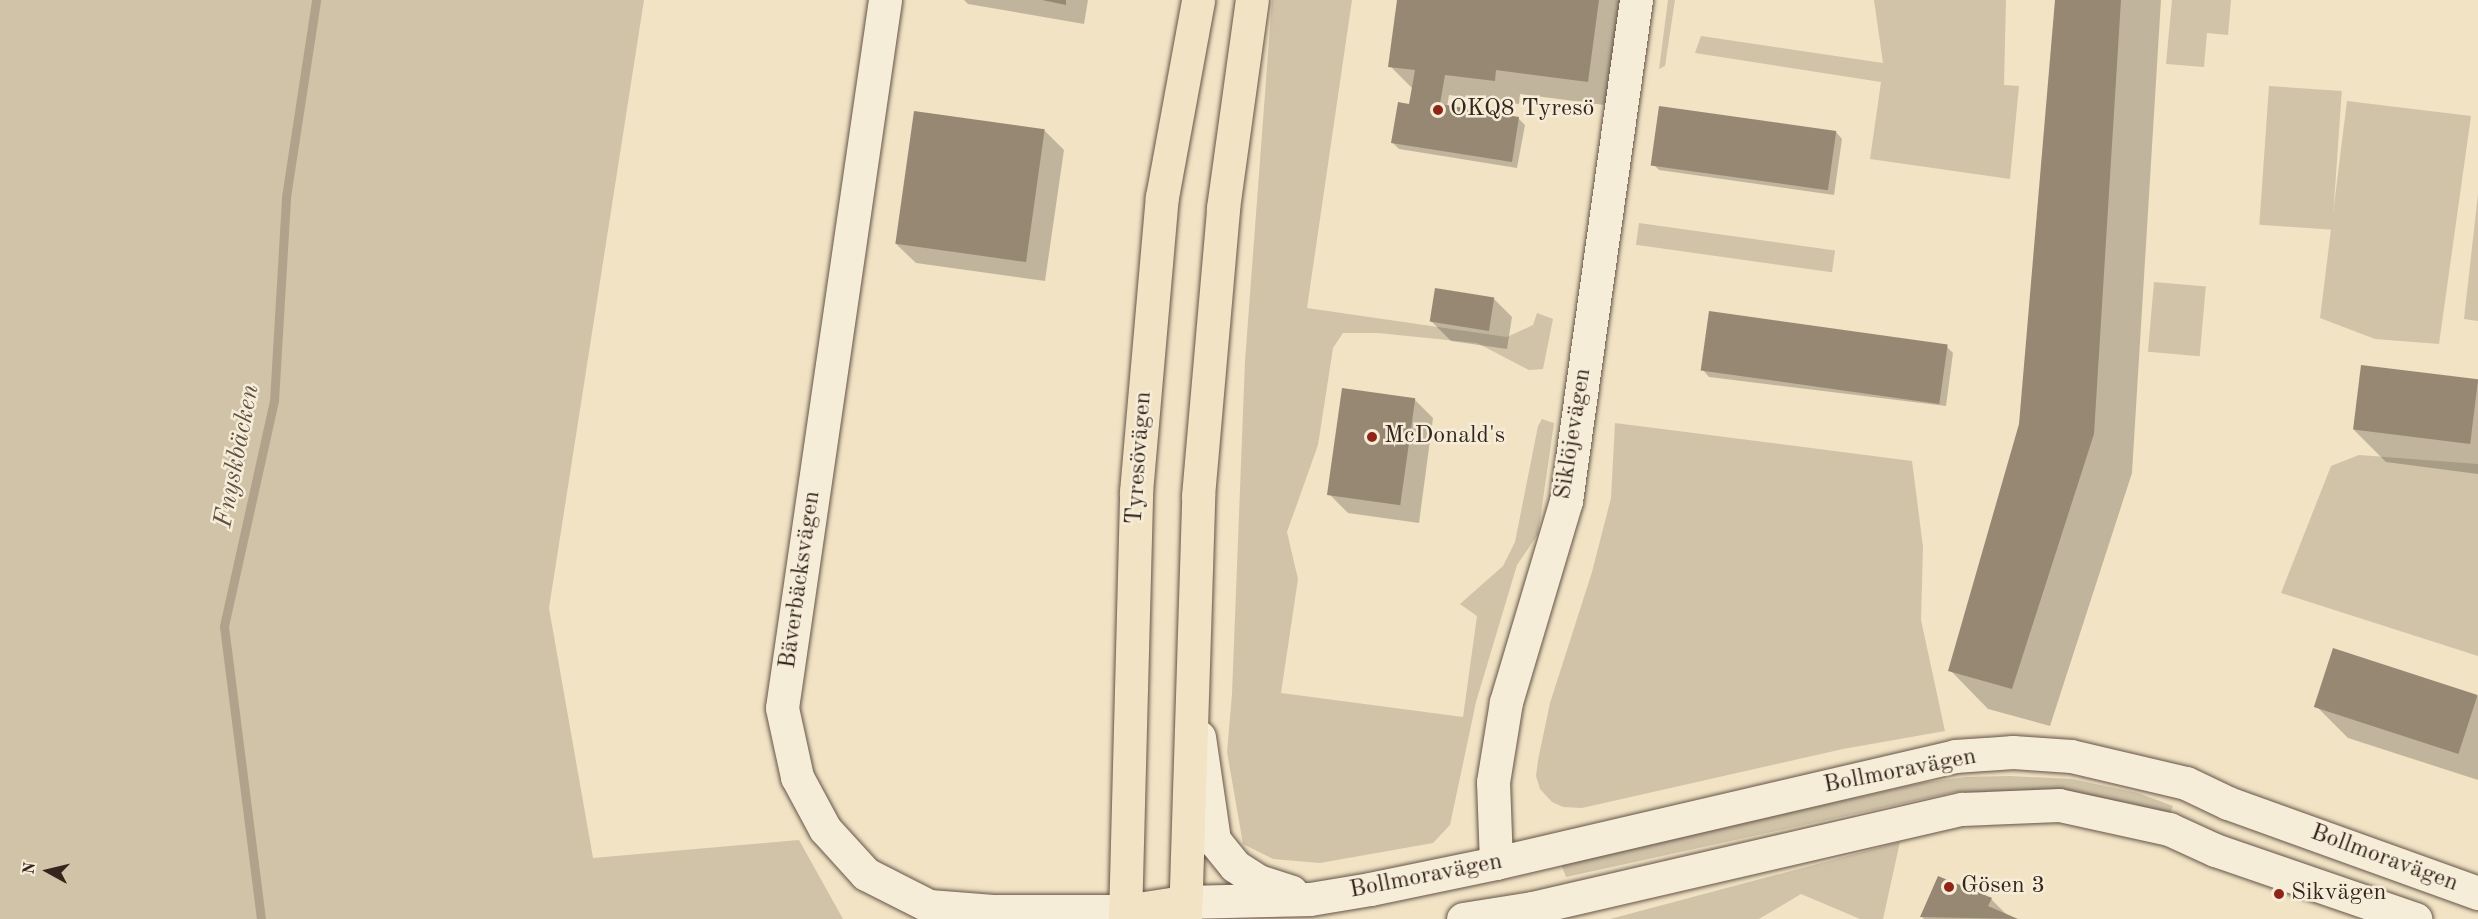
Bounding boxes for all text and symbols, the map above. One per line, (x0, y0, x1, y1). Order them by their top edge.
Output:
place label: OKQ8 Tyresö (1450, 96, 1594, 124)
marker: OKQ8 Tyresö (1431, 103, 1445, 117)
street label: Siklöjevägen (1549, 366, 1599, 502)
water label: Fnyskbäcken (209, 382, 267, 530)
street label: Tyresövägen (1121, 390, 1159, 526)
place label: McDonald's (1384, 423, 1505, 451)
marker: McDonald's (1365, 430, 1379, 444)
street label: Bäverbäcksvägen (774, 489, 828, 671)
street label: Bollmoravägen (1821, 743, 1979, 801)
street label: Bollmoravägen (2306, 819, 2462, 899)
north arrow (18, 841, 78, 901)
street label: Bollmoravägen (1347, 848, 1505, 906)
text: N (21, 861, 39, 876)
place label: Gösen 3 (1961, 873, 2045, 901)
marker: Gösen 3 (1942, 880, 1956, 894)
place label: Sikvägen (2291, 880, 2386, 908)
marker: Sikvägen (2272, 887, 2286, 901)

